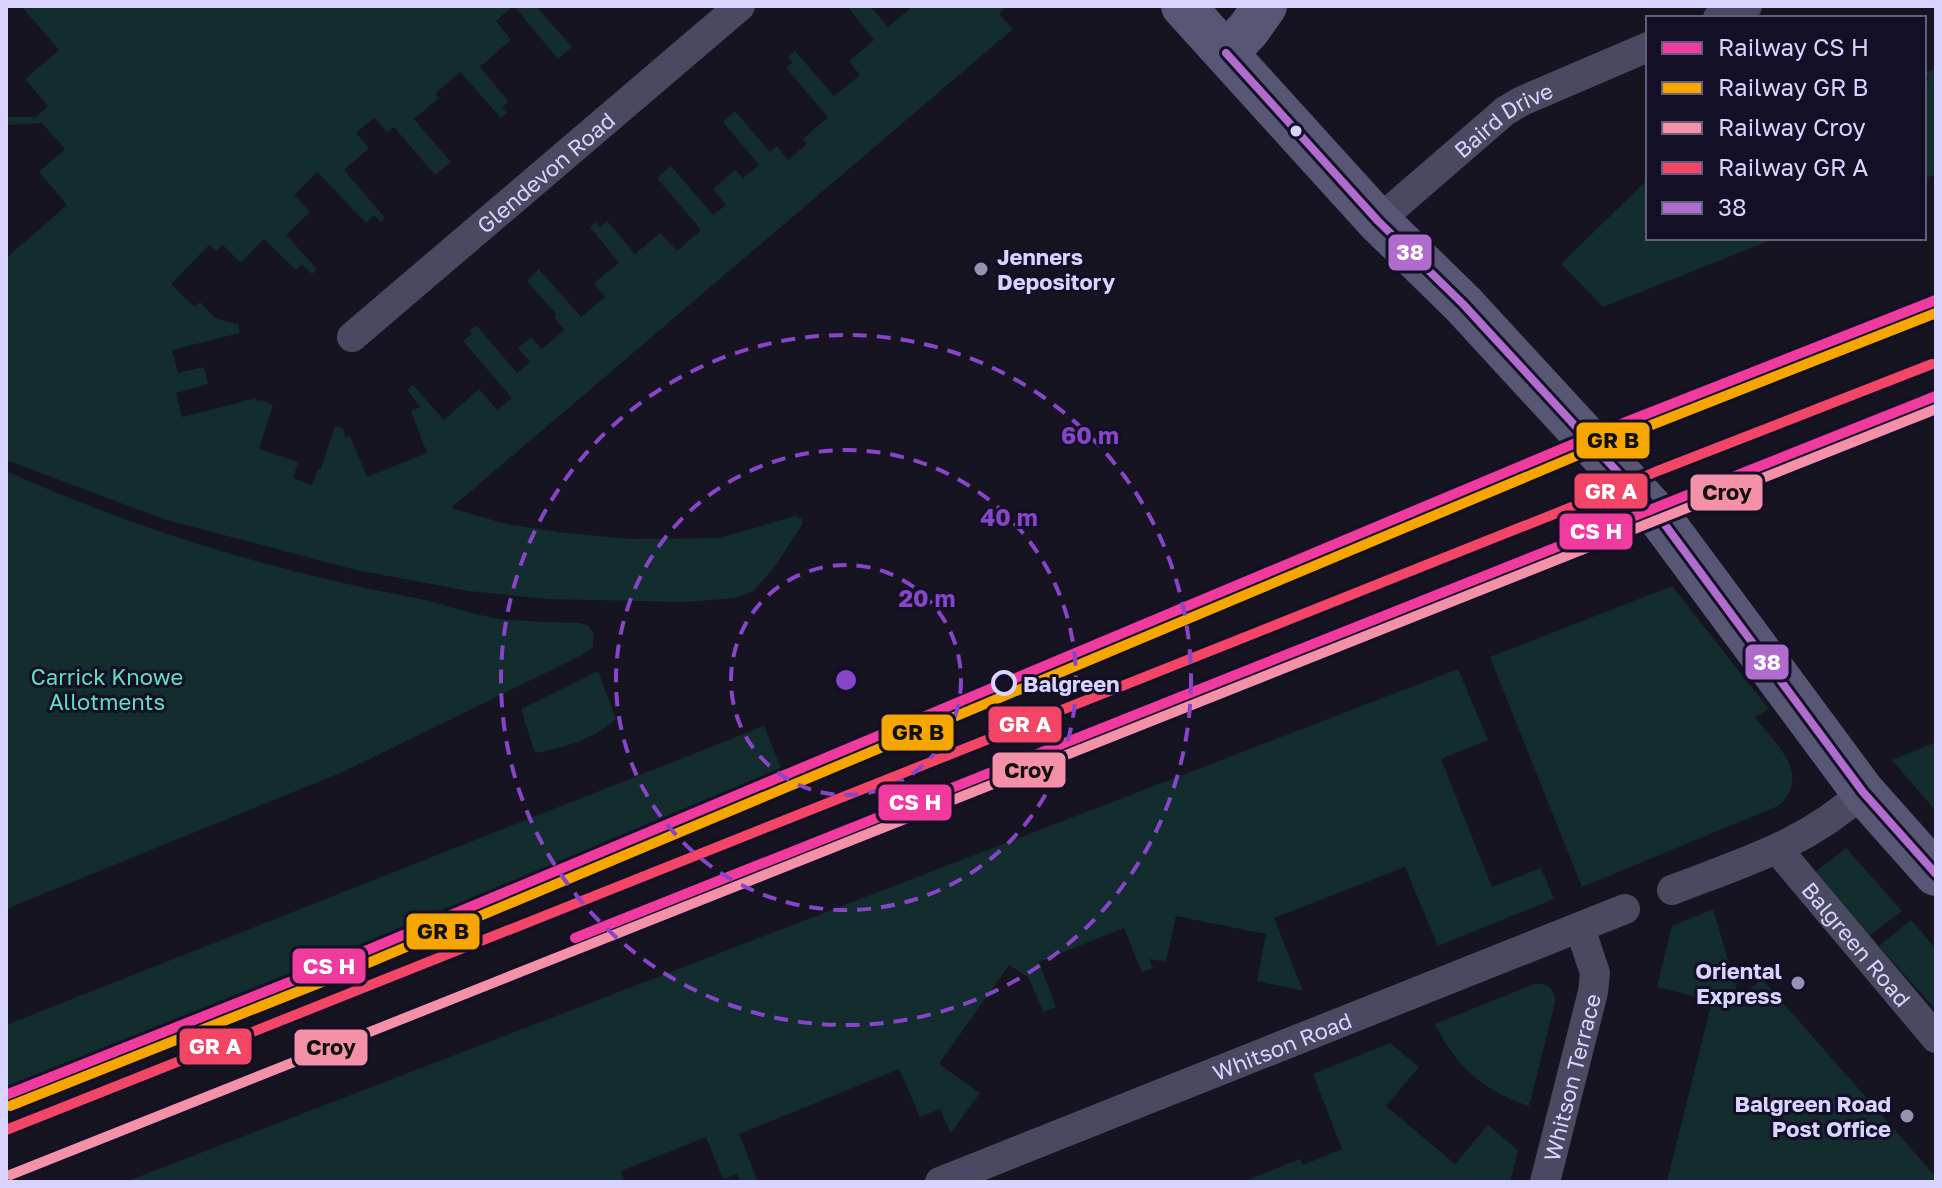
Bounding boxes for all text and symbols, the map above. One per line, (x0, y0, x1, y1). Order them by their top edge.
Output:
legend (1646, 16, 1926, 240)
text: Railway CS H (1718, 32, 1869, 61)
text: Railway GR B (1718, 72, 1868, 101)
street label: Baird Drive (1448, 76, 1557, 163)
street label: Glendevon Road (471, 106, 620, 238)
text: Railway Croy (1718, 112, 1866, 141)
unlabelled marker (1288, 123, 1304, 139)
text: Railway GR A (1718, 152, 1868, 181)
text: 38 (1718, 192, 1747, 221)
line badge: 38 (1387, 233, 1433, 272)
text: 38 (1396, 238, 1424, 265)
place label: Jenners Depository (997, 243, 1115, 295)
marker: Jenners Depository (972, 260, 990, 278)
text: 60 m (1061, 420, 1119, 449)
line badge: GR B (1575, 421, 1651, 460)
text: GR B (1587, 426, 1639, 453)
line badge: GR A (1573, 472, 1649, 510)
line badge: Croy (1689, 473, 1764, 512)
text: GR A (1585, 477, 1638, 504)
text: Croy (1702, 478, 1752, 505)
text: 40 m (980, 502, 1038, 531)
line badge: CS H (1558, 512, 1634, 551)
text: CS H (1570, 517, 1622, 544)
text: 20 m (898, 583, 956, 612)
line badge: 38 (1744, 643, 1790, 681)
text: 38 (1753, 648, 1781, 675)
park label: Carrick Knowe Allotments (31, 663, 183, 715)
centre of rings (832, 666, 860, 694)
place label: Balgreen (1023, 670, 1120, 697)
marker: Balgreen (992, 671, 1016, 695)
line badge: GR A (987, 705, 1063, 744)
text: GR A (999, 710, 1052, 737)
line badge: GR B (880, 713, 955, 752)
text: GR B (892, 718, 944, 745)
line badge: Croy (991, 751, 1067, 789)
text: Croy (1004, 756, 1054, 783)
line badge: CS H (877, 783, 953, 822)
text: CS H (889, 788, 941, 815)
street label: Balgreen Road (1797, 876, 1917, 1012)
line badge: GR B (405, 912, 481, 951)
text: GR B (417, 917, 469, 944)
line badge: CS H (291, 947, 367, 985)
text: CS H (303, 952, 355, 979)
place label: Oriental Express (1695, 957, 1782, 1009)
marker: Oriental Express (1789, 974, 1807, 992)
street label: Whitson Terrace (1537, 991, 1606, 1164)
street label: Whitson Road (1208, 1006, 1355, 1086)
line badge: GR A (178, 1027, 253, 1066)
line badge: Croy (293, 1028, 369, 1067)
text: GR A (189, 1032, 242, 1059)
text: Croy (306, 1033, 356, 1060)
place label: Balgreen Road Post Office (1734, 1090, 1891, 1142)
marker: Balgreen Road Post Office (1898, 1107, 1916, 1125)

